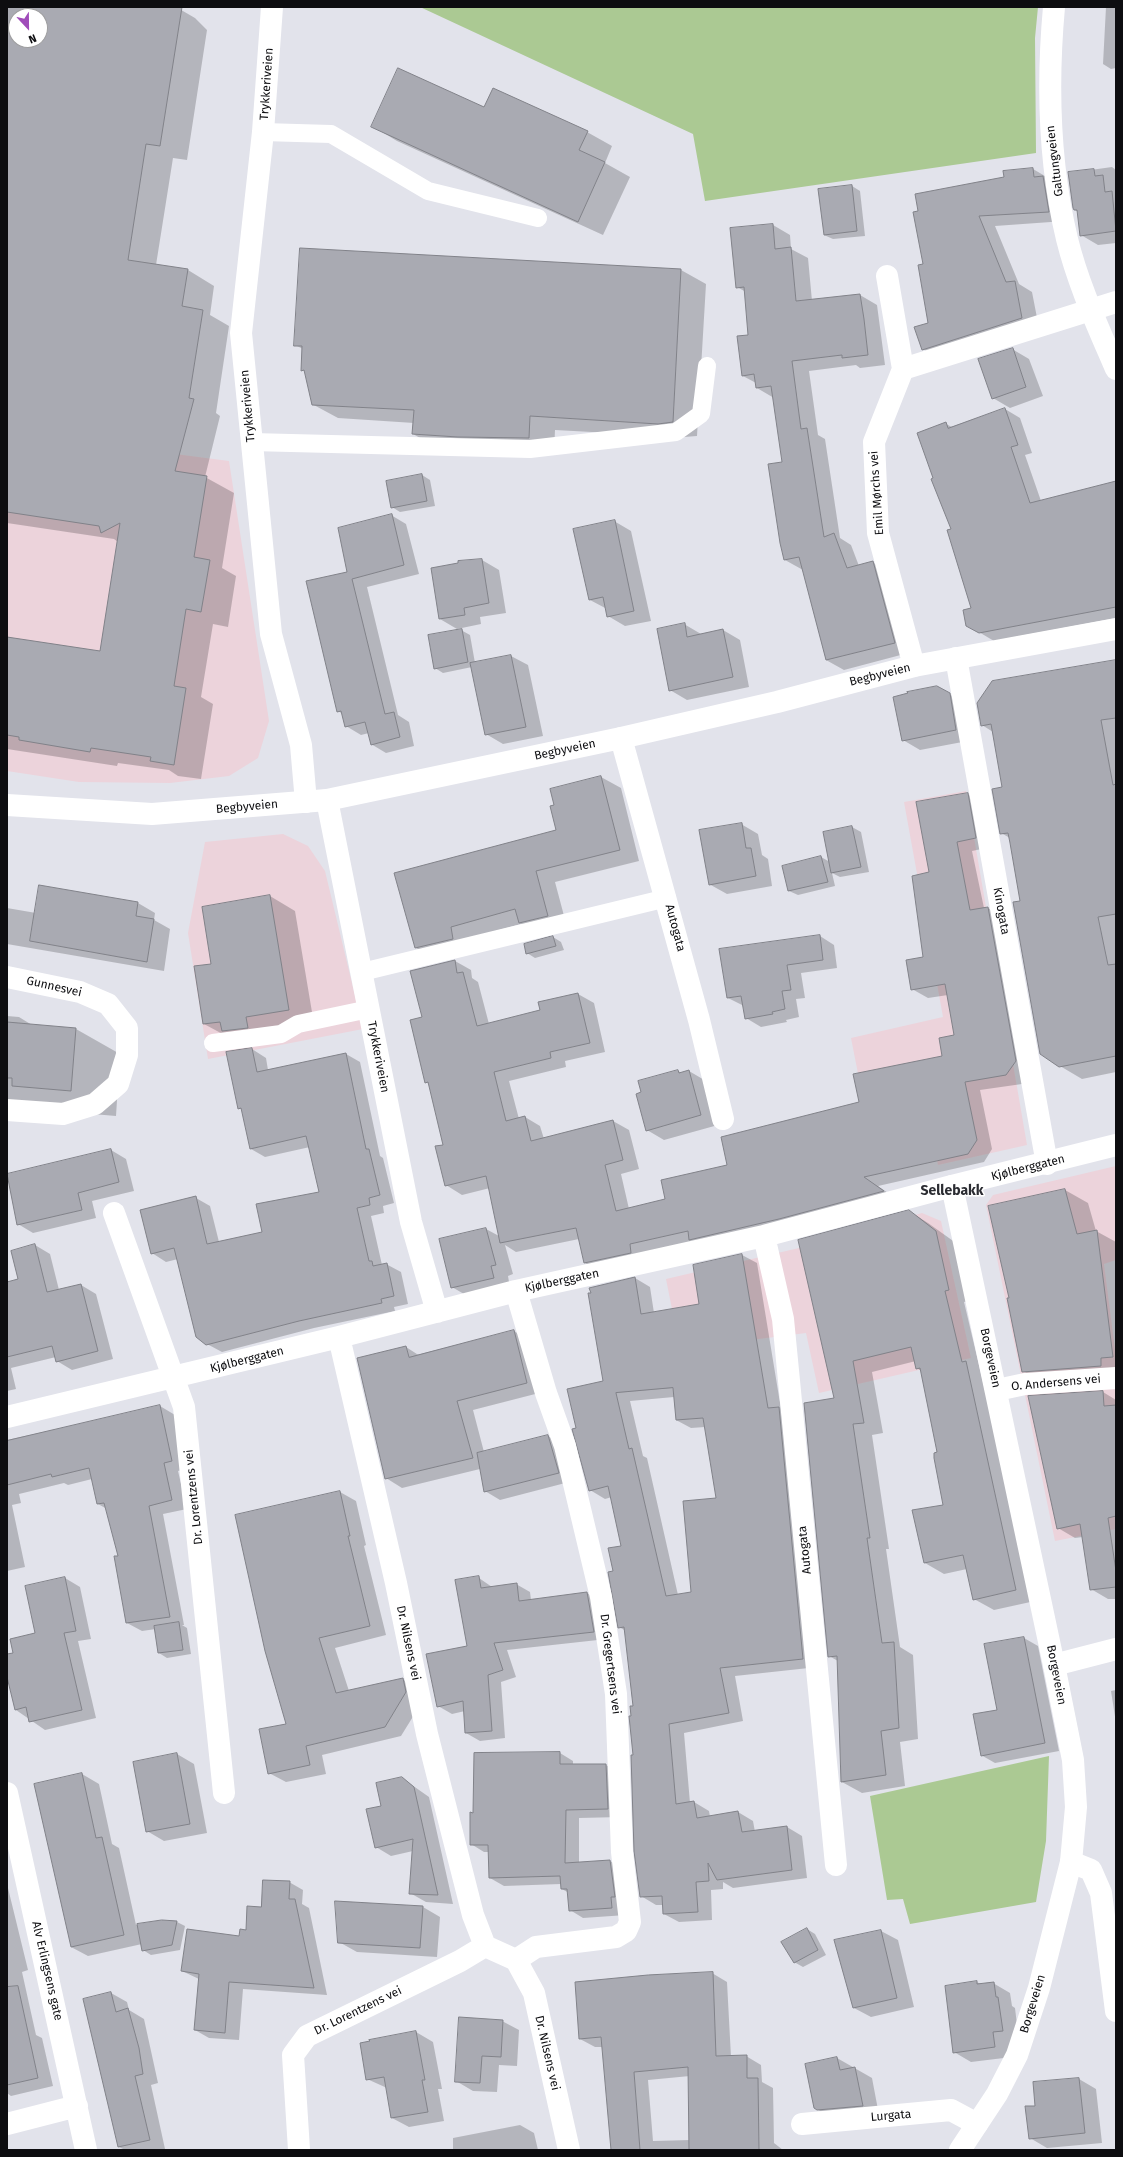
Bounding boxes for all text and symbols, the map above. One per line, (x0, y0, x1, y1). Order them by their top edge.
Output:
north arrow (8, 8, 48, 48)
text: N (26, 31, 38, 46)
street label: Trykkeriveien (257, 47, 277, 121)
street label: Galtungveien (1044, 125, 1066, 197)
street label: Trykkeriveien (238, 369, 258, 443)
street label: Emil Mørchs vei (867, 450, 887, 536)
street label: Begbyveien (848, 660, 912, 690)
street label: Begbyveien (533, 736, 597, 764)
street label: Begbyveien (215, 797, 279, 817)
street label: Kinogata (990, 886, 1012, 936)
street label: Autogata (662, 903, 688, 953)
street label: Gunnesvei (25, 974, 83, 1000)
street label: Trykkeriveien (364, 1020, 392, 1094)
street label: Kjølberggaten (990, 1152, 1066, 1184)
district label: Sellebakk (920, 1183, 984, 1199)
street label: Kjølberggaten (524, 1266, 600, 1296)
street label: Borgeveien (977, 1327, 1003, 1389)
street label: Kjølberggaten (209, 1344, 285, 1376)
street label: O. Andersens vei (1011, 1372, 1101, 1394)
street label: Dr. Lorentzens vei (182, 1449, 206, 1545)
street label: Autogata (795, 1525, 815, 1575)
street label: Dr. Nilsens vei (393, 1604, 423, 1682)
street label: Dr. Gregertsens vei (597, 1613, 623, 1715)
street label: Borgeveien (1043, 1644, 1069, 1706)
street label: Alv Erlingsens gate (29, 1920, 65, 2022)
street label: Borgeveien (1017, 1973, 1049, 2035)
street label: Dr. Lorentzens vei (312, 1984, 404, 2038)
street label: Dr. Nilsens vei (531, 2014, 563, 2092)
street label: Lurgata (870, 2107, 912, 2125)

